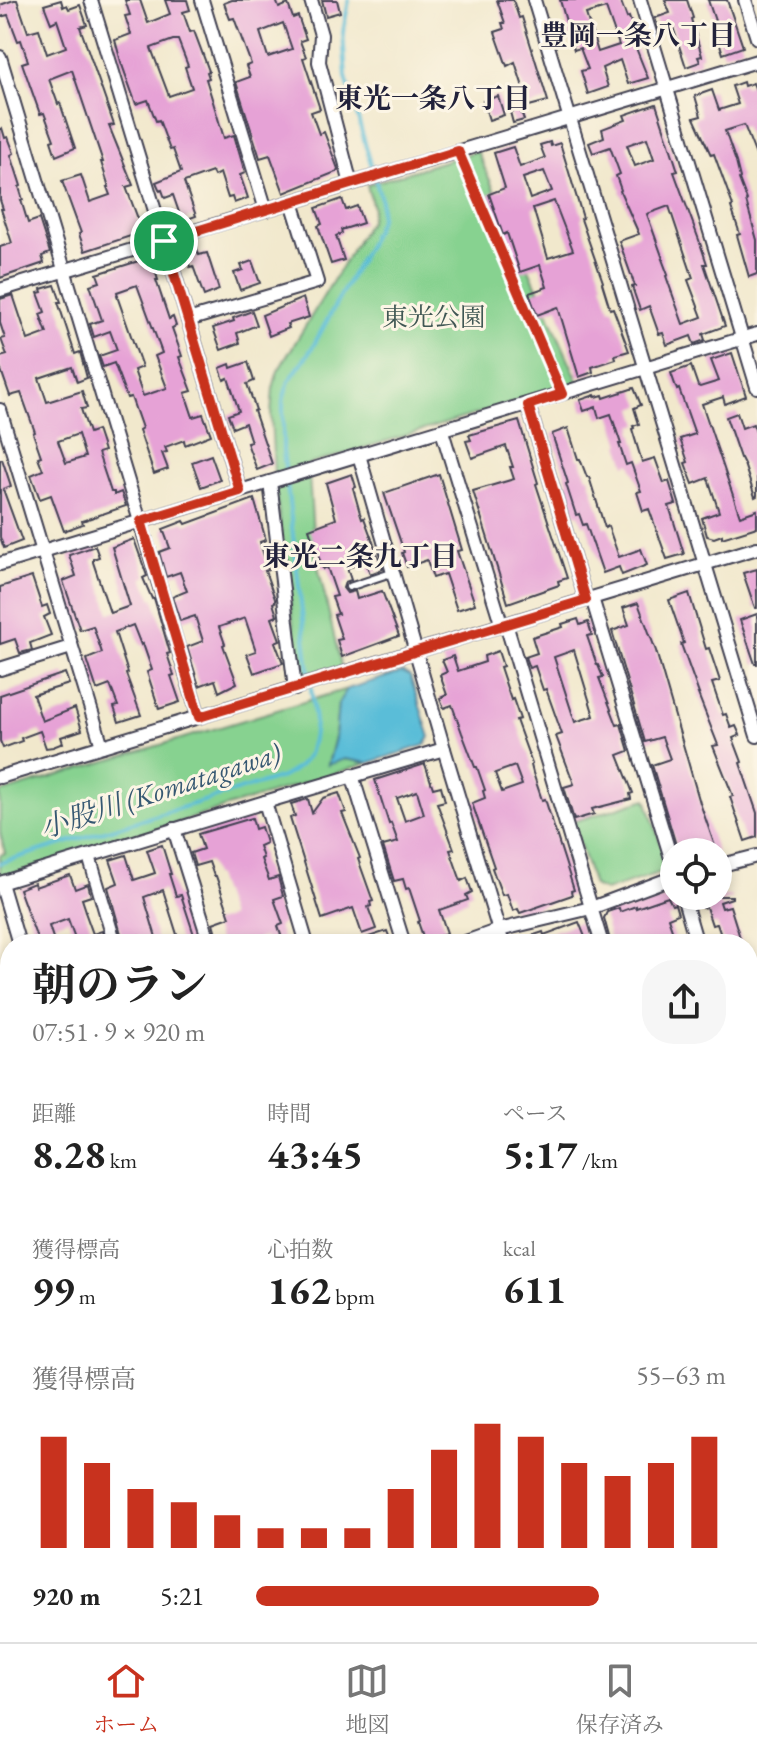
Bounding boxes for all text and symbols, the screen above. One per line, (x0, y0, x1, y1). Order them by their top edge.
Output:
district label: 豊岡一条八丁目 (540, 17, 736, 53)
district label: 東光一条八丁目 (335, 80, 531, 116)
pin (130, 207, 198, 275)
icon: arrive (142, 219, 186, 263)
park label: 東光公園 (382, 300, 486, 334)
district label: 東光二条九丁目 (262, 538, 458, 574)
water label: 小股川 (Komatagawa) (35, 734, 285, 846)
map controls (660, 838, 732, 910)
button: locate (660, 838, 732, 910)
text: 朝のラン (32, 956, 208, 1013)
button: share (642, 960, 726, 1044)
text: 07:51 · 9 × 920 m (32, 1015, 205, 1049)
text: 距離 (32, 1099, 76, 1128)
text: 時間 (267, 1099, 311, 1128)
text: ペース (503, 1099, 568, 1128)
text: 8.28 (32, 1128, 105, 1180)
text: 43:45 (267, 1128, 363, 1180)
text: 5:17 (503, 1128, 577, 1180)
text: km (105, 1146, 137, 1175)
text: /km (577, 1146, 618, 1175)
text: kcal (503, 1234, 536, 1263)
text: 獲得標高 (32, 1235, 120, 1264)
text: 心拍数 (267, 1235, 333, 1264)
text: 611 (503, 1263, 566, 1315)
text: 99 (32, 1264, 74, 1316)
text: 162 (267, 1264, 331, 1316)
text: m (74, 1282, 96, 1311)
text: bpm (331, 1282, 375, 1311)
text: 55–63 m (636, 1358, 726, 1392)
text: 獲得標高 (32, 1362, 136, 1396)
text: 920 m (32, 1579, 100, 1613)
text: 5:21 (160, 1579, 204, 1613)
tab: ホーム (93, 1659, 159, 1739)
tab: 地図 (345, 1659, 390, 1739)
tab: 保存済み (576, 1659, 664, 1739)

